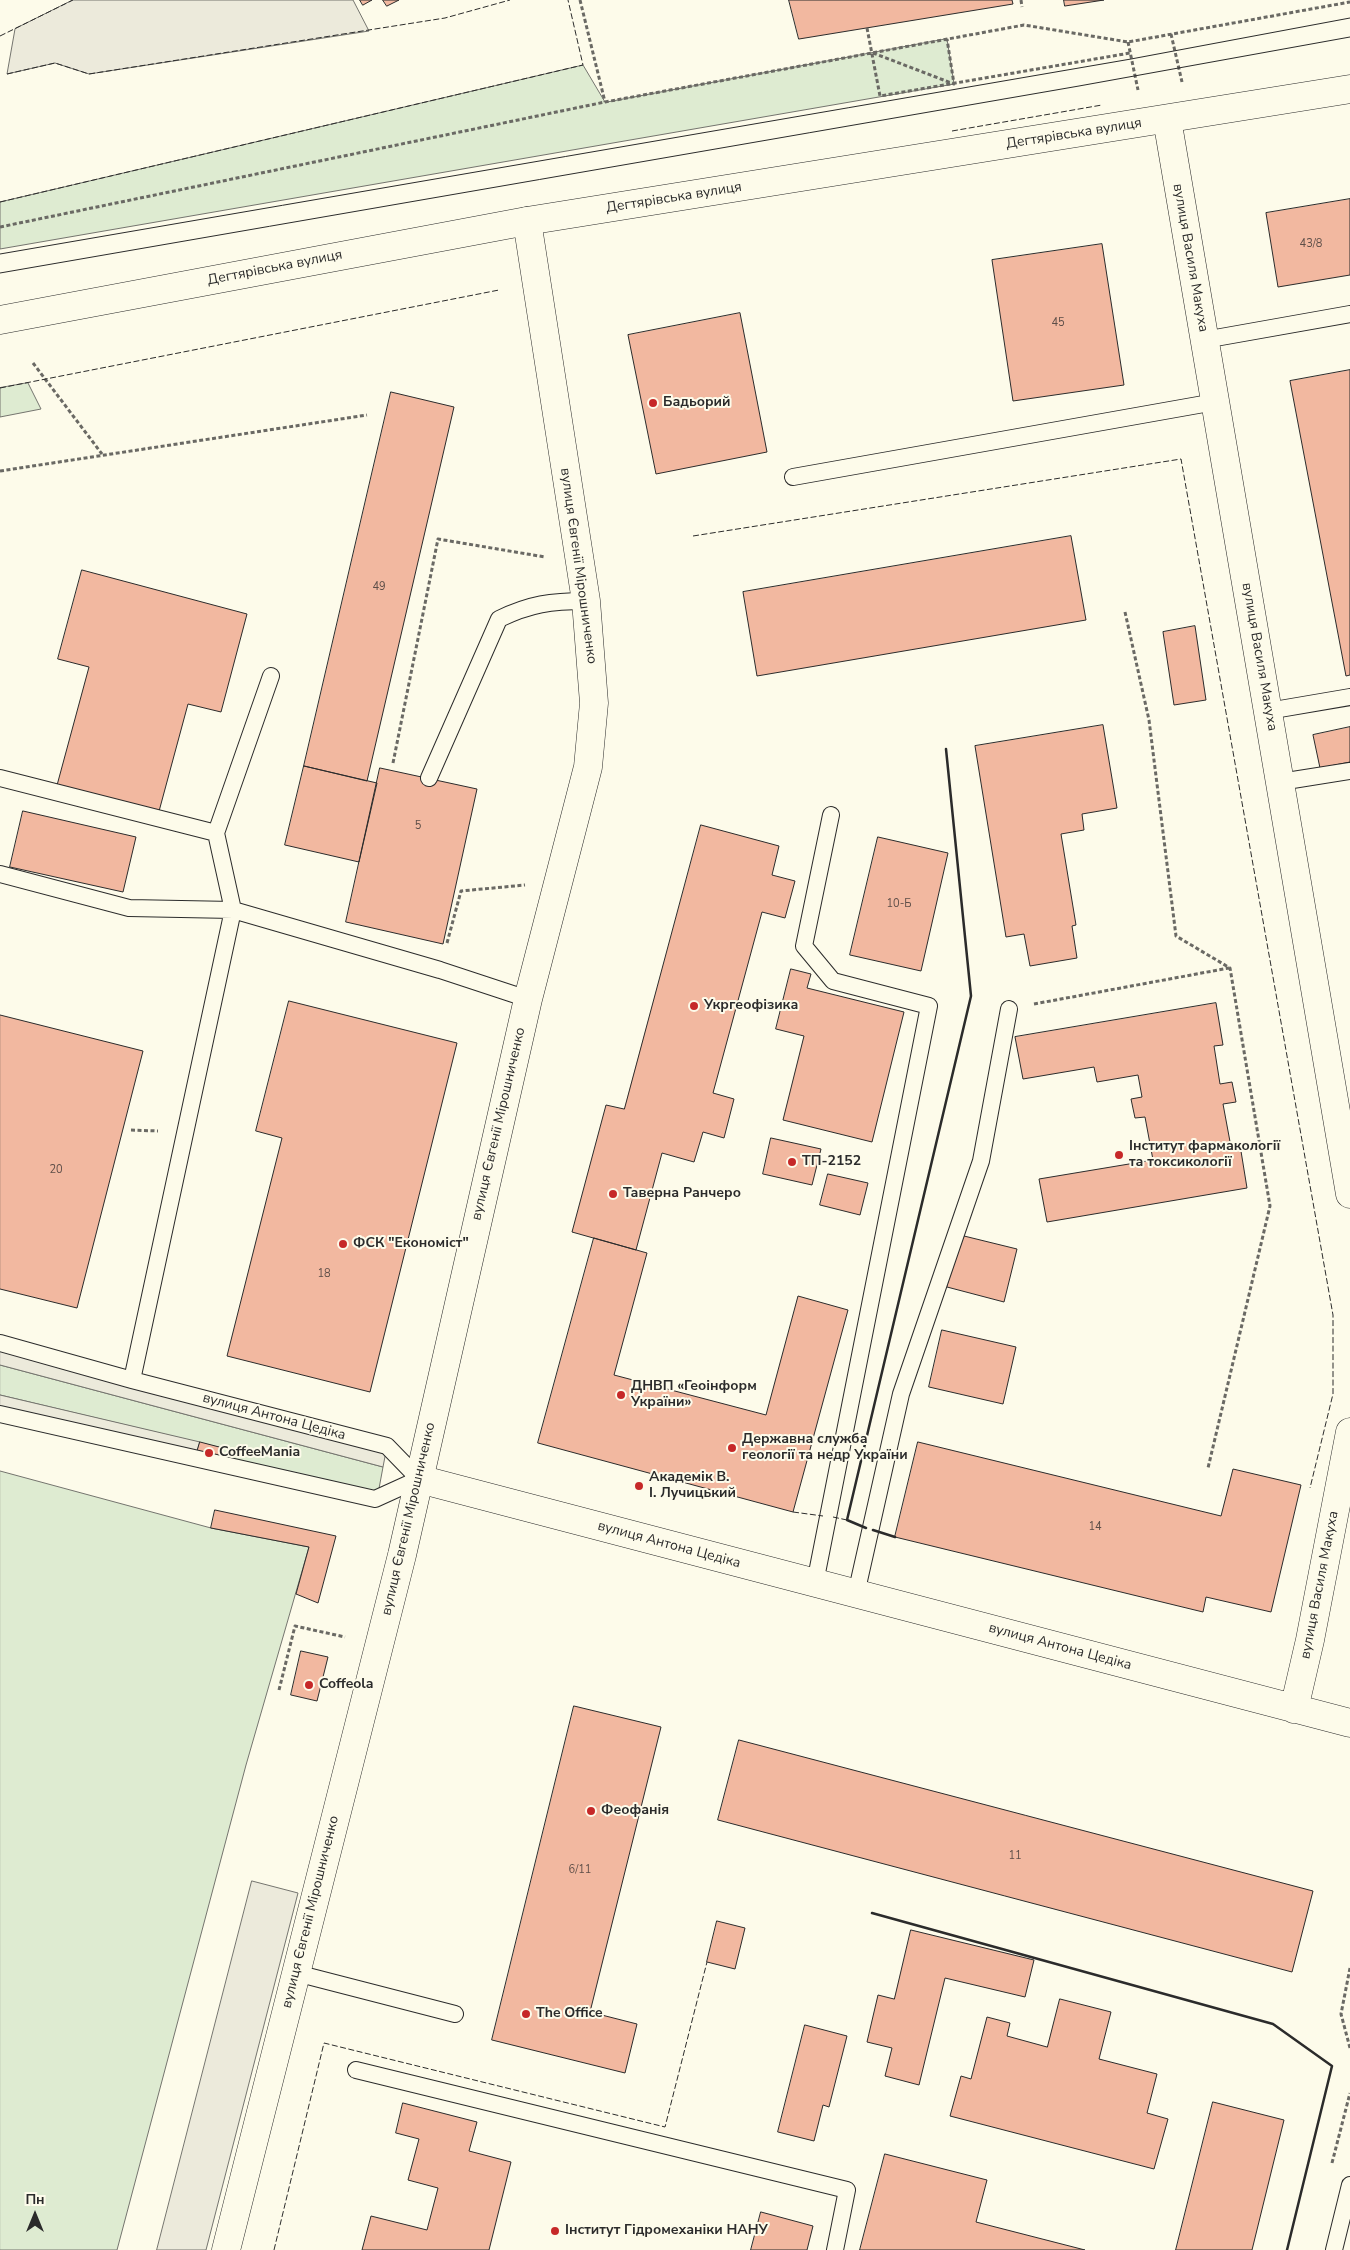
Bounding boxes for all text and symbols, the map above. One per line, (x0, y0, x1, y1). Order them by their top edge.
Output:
street label: Дегтярівська вулиця (1005, 115, 1143, 153)
street label: Дегтярівська вулиця (605, 179, 743, 217)
street label: вулиця Василя Макуха (1169, 182, 1211, 334)
house number: 43/8 (1300, 237, 1322, 251)
street label: Дегтярівська вулиця (206, 247, 344, 289)
house number: 45 (1051, 316, 1065, 330)
place label: Бадьорий (663, 395, 730, 411)
marker: Бадьорий (647, 397, 659, 409)
street label: вулиця Євгенії Мірошниченко (556, 467, 600, 665)
house number: 49 (372, 580, 386, 594)
street label: вулиця Василя Макуха (1238, 581, 1280, 733)
house number: 5 (415, 819, 421, 833)
house number: 10-Б (886, 897, 912, 911)
place label: Укргеофізика (704, 998, 798, 1014)
marker: Укргеофізика (688, 1000, 700, 1012)
street label: вулиця Євгенії Мірошниченко (469, 1026, 529, 1222)
place label: Інститут фармакології та токсикології (1129, 1139, 1280, 1172)
marker: Інститут фармакології та токсикології (1113, 1149, 1125, 1161)
place label: ТП-2152 (802, 1154, 861, 1170)
marker: ТП-2152 (786, 1156, 798, 1168)
house number: 20 (49, 1163, 63, 1177)
place label: Таверна Ранчеро (623, 1186, 741, 1202)
marker: Таверна Ранчеро (607, 1188, 619, 1200)
place label: ФСК "Економіст" (353, 1236, 469, 1252)
marker: ФСК "Економіст" (337, 1238, 349, 1250)
house number: 18 (317, 1267, 331, 1281)
place label: ДНВП «Геоінформ України» (631, 1379, 757, 1411)
marker: ДНВП «Геоінформ України» (615, 1389, 627, 1401)
street label: вулиця Антона Цедіка (201, 1390, 347, 1444)
street label: вулиця Євгенії Мірошниченко (379, 1421, 439, 1617)
place label: Державна служба геології та недр України (742, 1432, 908, 1464)
marker: Державна служба геології та недр України (726, 1442, 738, 1454)
place label: CoffeeMania (219, 1445, 300, 1461)
marker: CoffeeMania (203, 1447, 215, 1459)
place label: Академік В. І. Лучицький (649, 1470, 736, 1502)
marker: Академік В. І. Лучицький (633, 1480, 645, 1492)
street label: вулиця Василя Макуха (1297, 1510, 1343, 1660)
street label: вулиця Антона Цедіка (596, 1518, 742, 1572)
house number: 14 (1088, 1520, 1102, 1534)
street label: вулиця Антона Цедіка (987, 1620, 1133, 1674)
place label: Coffeola (319, 1677, 373, 1693)
marker: Coffeola (303, 1679, 315, 1691)
place label: Феофанія (601, 1803, 669, 1819)
marker: Феофанія (585, 1805, 597, 1817)
street label: вулиця Євгенії Мірошниченко (279, 1814, 343, 2010)
house number: 11 (1008, 1849, 1022, 1863)
house number: 6/11 (569, 1863, 591, 1877)
place label: The Office (536, 2006, 603, 2022)
marker: The Office (520, 2008, 532, 2020)
north arrow (10, 2190, 60, 2240)
text: Пн (25, 2190, 45, 2209)
place label: Інститут Гідромеханіки НАНУ (565, 2223, 768, 2239)
marker: Інститут Гідромеханіки НАНУ (549, 2225, 561, 2237)

